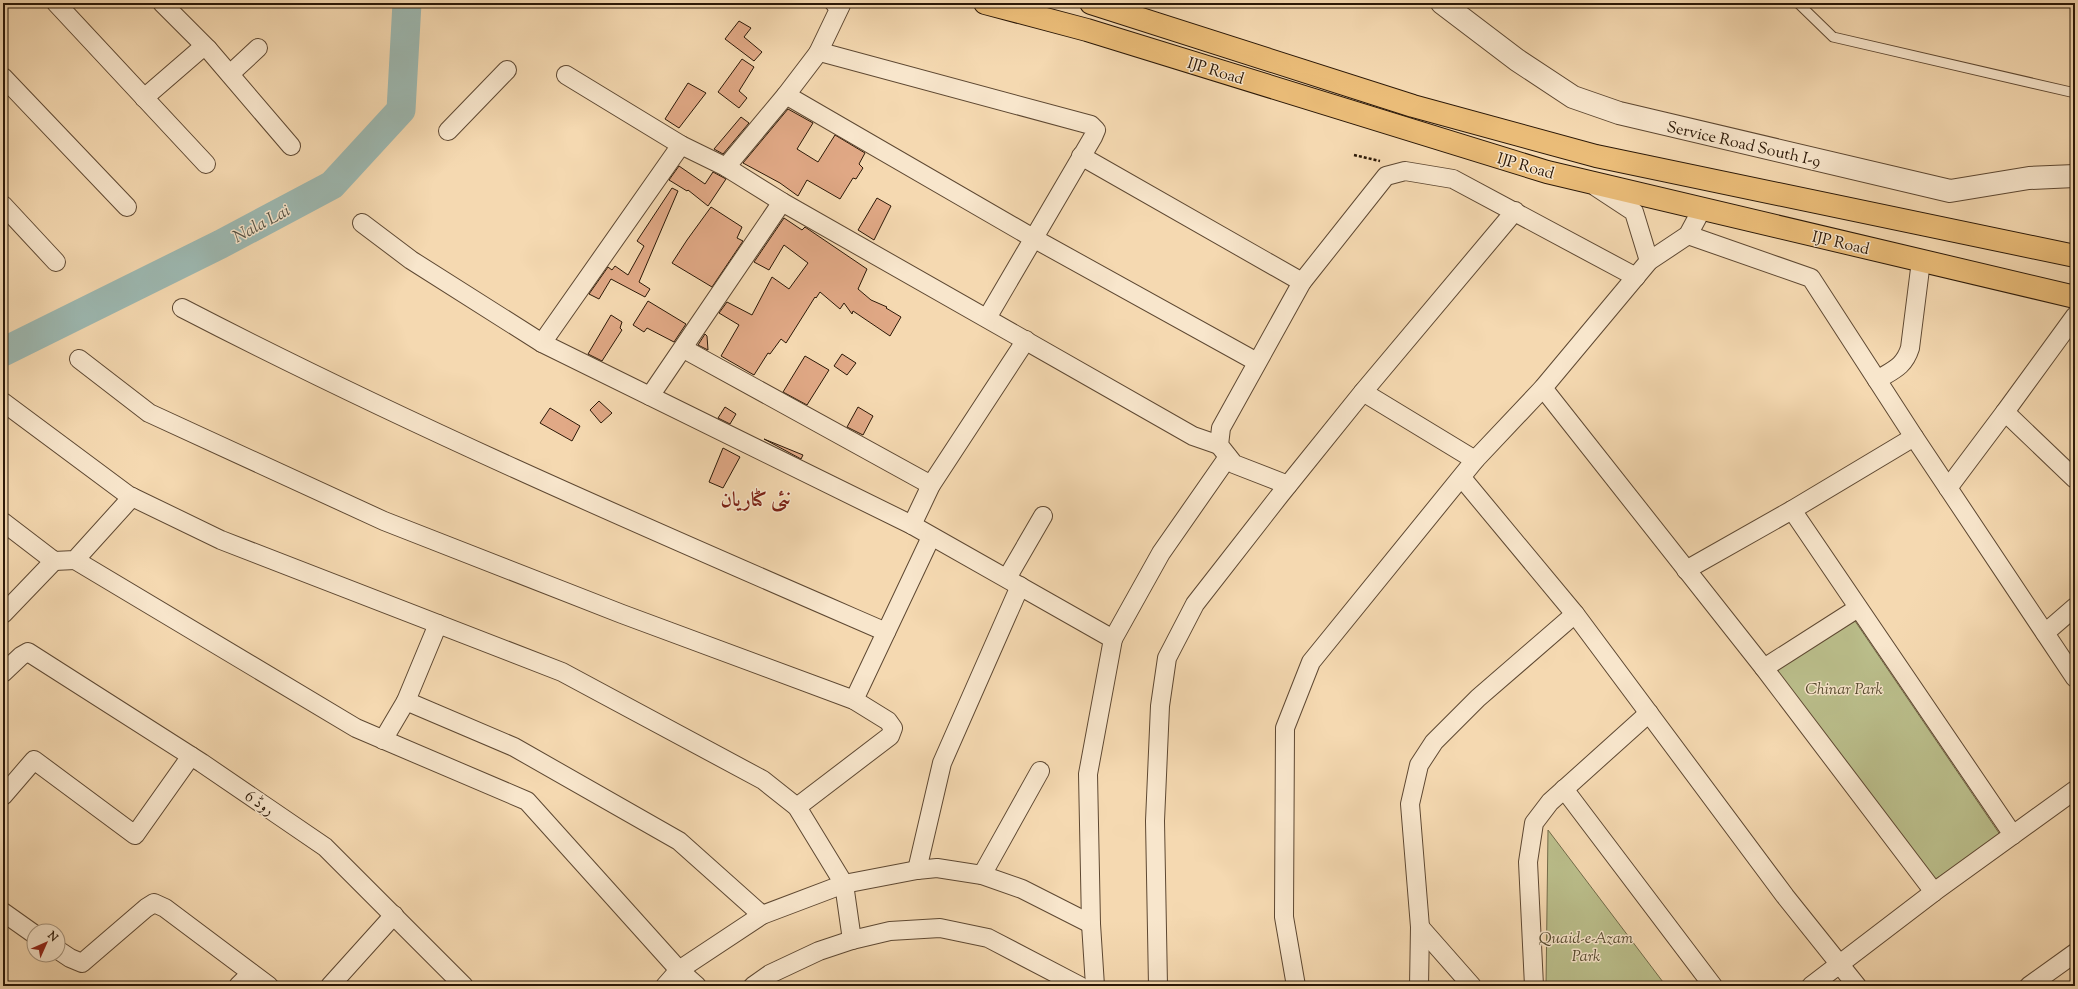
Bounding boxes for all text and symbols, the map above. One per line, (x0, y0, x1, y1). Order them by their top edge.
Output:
street label: IJP Road (1184, 53, 1247, 92)
street label: Service Road South I-9 (1664, 117, 1823, 174)
street label: IJP Road (1494, 148, 1557, 186)
water label: Nala Lai (229, 200, 295, 250)
street label: IJP Road (1809, 227, 1871, 262)
district label: نئی کٹاریان (721, 487, 791, 516)
park label: Chinar Park (1805, 679, 1883, 702)
street label: روڈ 6 (239, 786, 278, 822)
north arrow (26, 923, 66, 963)
text: N (43, 927, 61, 946)
park label: Quaid-e-Azam Park (1539, 928, 1633, 969)

